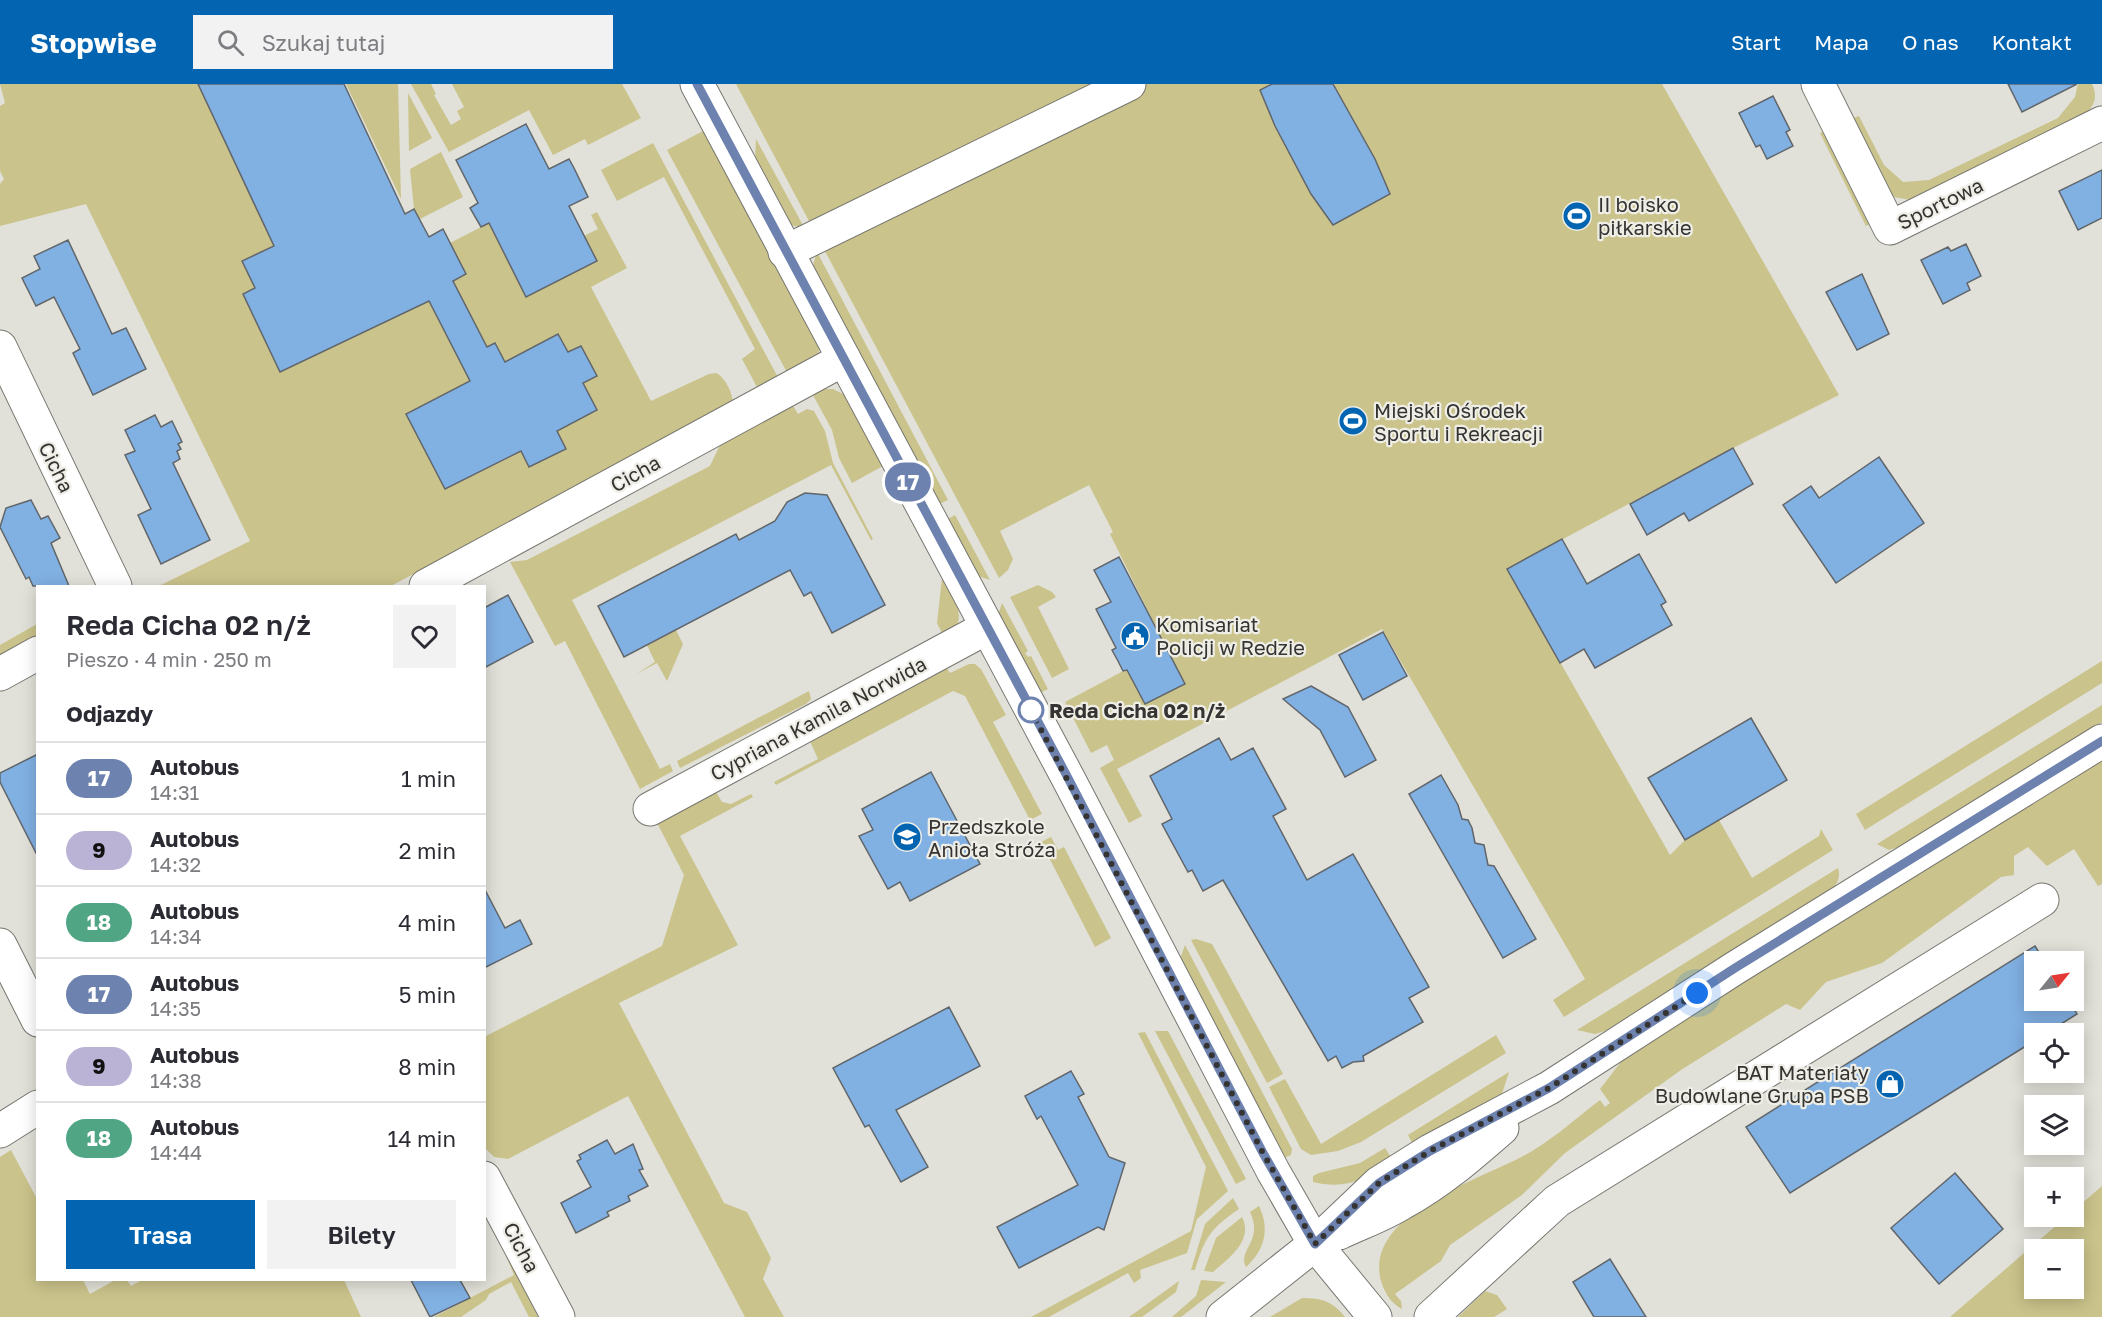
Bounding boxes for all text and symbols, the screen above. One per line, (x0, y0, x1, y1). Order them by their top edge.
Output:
search box (193, 15, 613, 69)
text: Stopwise (30, 26, 157, 59)
icon: search (214, 26, 247, 59)
text: Szukaj tutaj (262, 29, 385, 56)
text: Start (1731, 29, 1781, 55)
text: Mapa (1814, 29, 1869, 55)
text: O nas (1902, 29, 1959, 55)
text: Kontakt (1992, 29, 2072, 55)
street label: Sportowa (1893, 172, 1987, 234)
place label: II boisko piłkarskie (1598, 192, 1692, 239)
sports icon: II boisko piłkarskie (1561, 200, 1593, 232)
place label: Miejski Ośrodek Sportu i Rekreacji (1374, 398, 1543, 445)
sports icon: Miejski Ośrodek Sportu i Rekreacji (1337, 405, 1369, 437)
street label: Cicha (34, 438, 80, 496)
street label: Cicha (606, 450, 664, 496)
line badge: 17 (881, 462, 935, 502)
text: 17 (897, 469, 919, 495)
button: heart (393, 605, 456, 668)
text: Reda Cicha 02 n/ż (66, 608, 311, 641)
place label: Komisariat Policji w Redzie (1156, 612, 1305, 659)
public building icon: Komisariat Policji w Redzie (1119, 620, 1151, 652)
text: Pieszo · 4 min · 250 m (66, 647, 272, 671)
street label: Cypriana Kamila Norwida (706, 651, 930, 785)
marker: Reda Cicha 02 n/ż (1018, 697, 1044, 723)
place label: Reda Cicha 02 n/ż (1049, 698, 1225, 722)
text: Odjazdy (66, 700, 153, 727)
text: Autobus (150, 753, 239, 780)
text: 17 (88, 765, 110, 791)
text: 1 min (401, 765, 456, 792)
text: 14:31 (150, 780, 199, 804)
place label: Przedszkole Anioła Stróża (928, 814, 1056, 861)
school or university icon: Przedszkole Anioła Stróża (891, 821, 923, 853)
text: Autobus (150, 825, 239, 852)
text: 9 (92, 837, 106, 863)
text: 2 min (399, 837, 456, 864)
text: 14:32 (150, 852, 201, 876)
text: Autobus (150, 897, 239, 924)
text: 18 (87, 909, 111, 935)
text: 4 min (398, 909, 456, 936)
text: 14:34 (150, 924, 202, 948)
north arrow (2024, 951, 2084, 1011)
map controls (2024, 951, 2084, 1299)
text: Autobus (150, 969, 239, 996)
your location (1682, 978, 1712, 1008)
text: 17 (88, 981, 110, 1007)
text: 5 min (399, 981, 456, 1008)
text: 14:35 (150, 996, 201, 1020)
button: locate (2024, 1023, 2084, 1083)
text: Autobus (150, 1041, 239, 1068)
text: 9 (92, 1053, 106, 1079)
text: 8 min (398, 1053, 456, 1080)
place label: BAT Materiały Budowlane Grupa PSB (1655, 1060, 1869, 1107)
text: 14:38 (150, 1068, 202, 1092)
shop icon: BAT Materiały Budowlane Grupa PSB (1874, 1068, 1906, 1100)
button: layers (2024, 1095, 2084, 1155)
text: Autobus (150, 1113, 239, 1140)
text: 18 (87, 1125, 111, 1151)
text: 14 min (388, 1125, 456, 1152)
text: 14:44 (150, 1140, 202, 1164)
button: + (2024, 1167, 2084, 1227)
button: Trasa (66, 1200, 255, 1269)
button: Bilety (267, 1200, 456, 1269)
street label: Cicha (499, 1218, 545, 1276)
button: − (2024, 1239, 2084, 1299)

